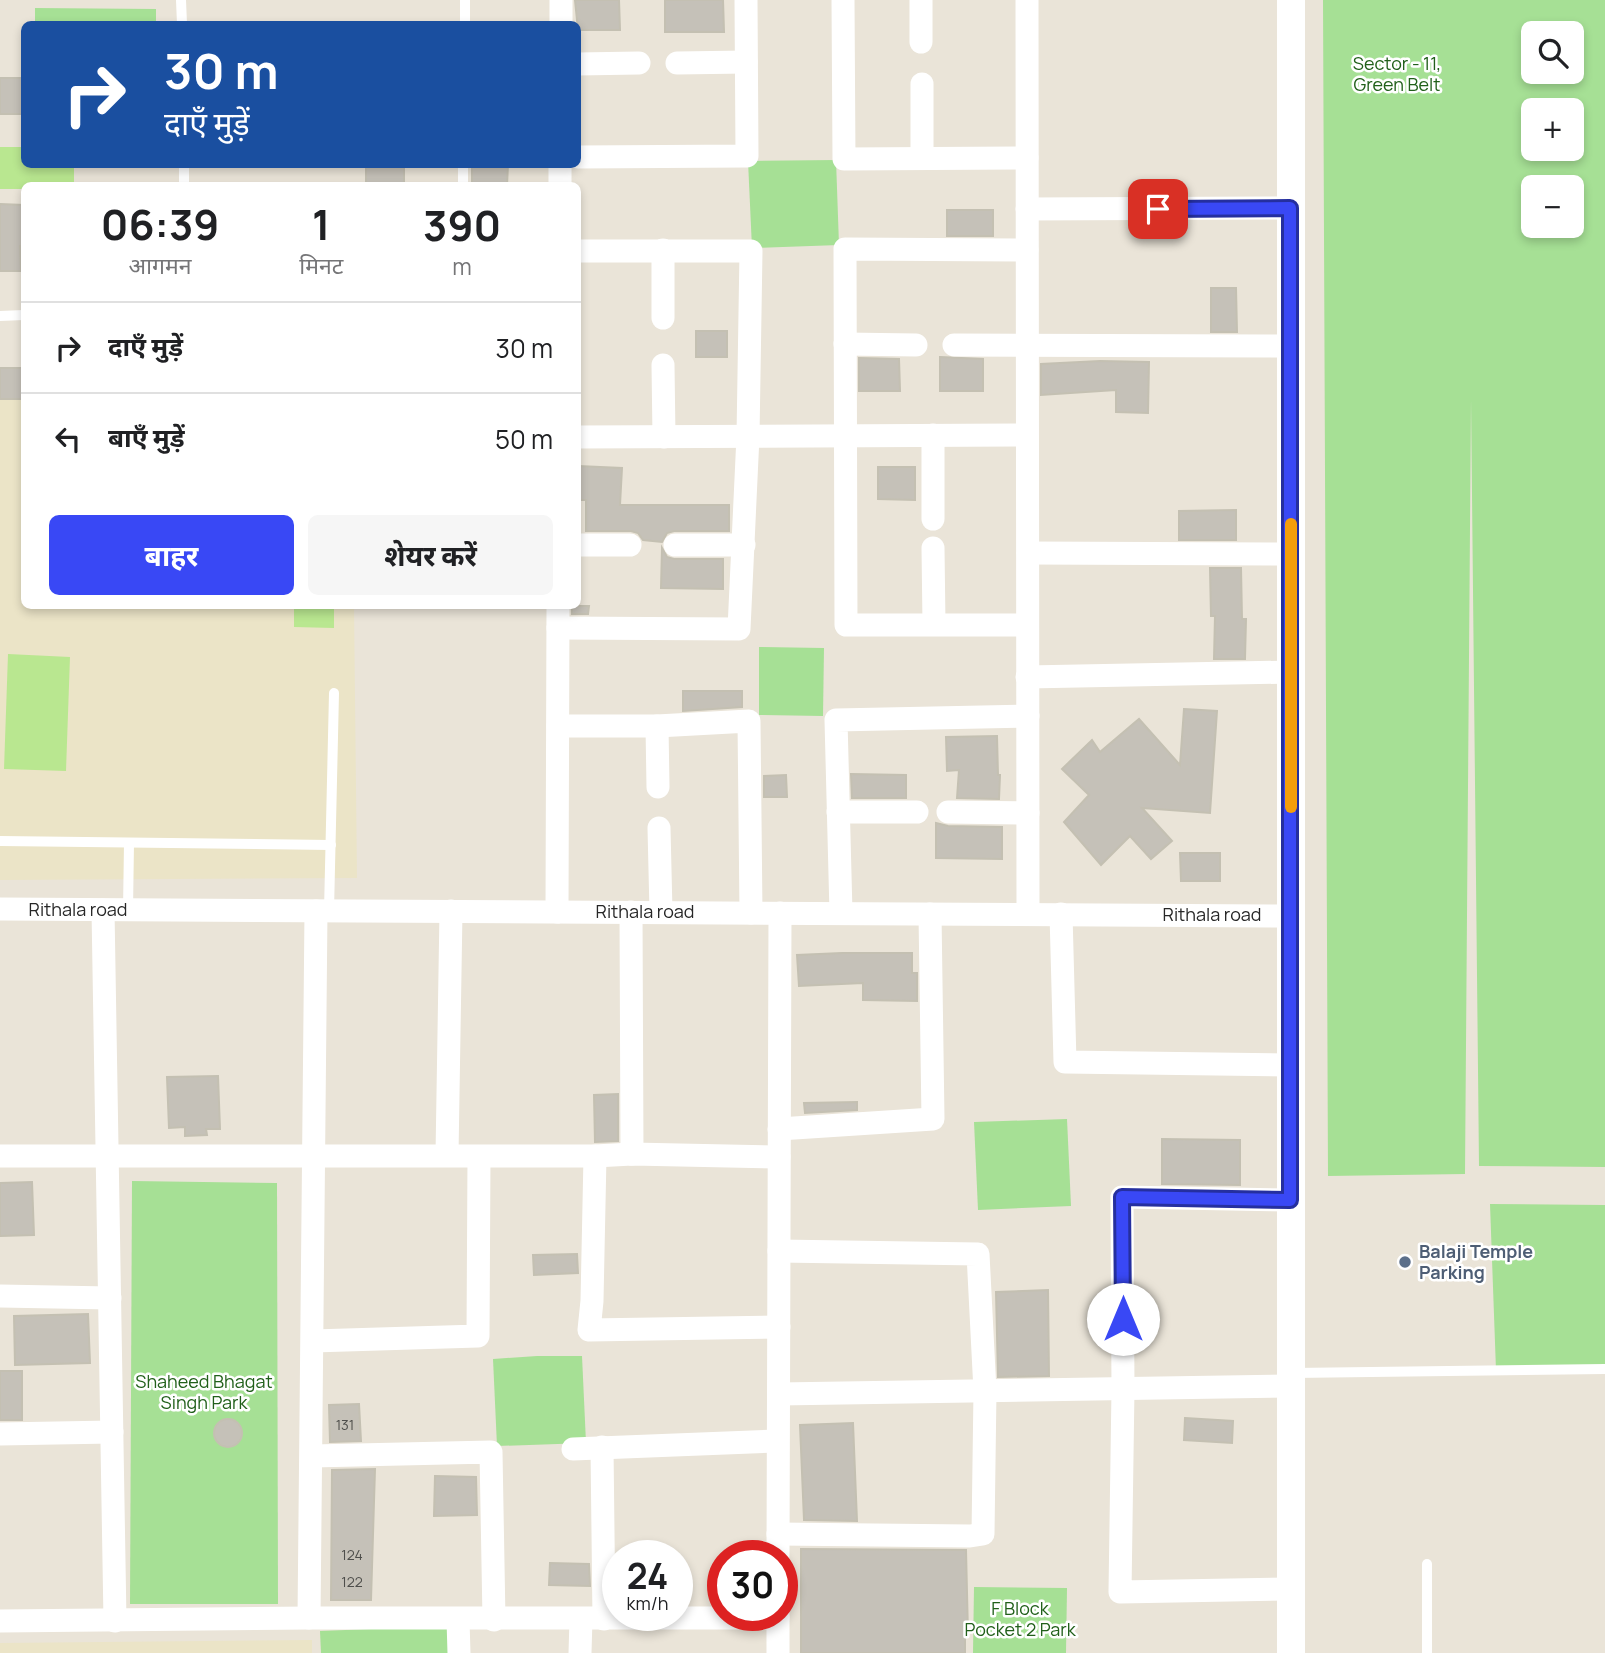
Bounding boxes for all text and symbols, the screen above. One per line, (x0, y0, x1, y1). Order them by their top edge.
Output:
map controls (1521, 21, 1584, 238)
button: search (1521, 21, 1584, 84)
text: 30 m (164, 37, 279, 104)
icon: right (49, 49, 140, 140)
park label: Sector - 11, Green Belt (1353, 51, 1441, 96)
button: + (1521, 98, 1584, 161)
text: दाएँ मुड़ें (164, 101, 250, 145)
button: − (1521, 175, 1584, 238)
pin (1128, 179, 1188, 239)
icon: arrive (1139, 190, 1177, 228)
text: 06:39 (101, 195, 219, 253)
text: 1 (312, 195, 330, 253)
text: 390 (423, 196, 501, 254)
text: आगमन (129, 249, 192, 281)
text: मिनट (299, 249, 343, 281)
text: m (452, 250, 472, 282)
text: दाएँ मुड़ें (108, 328, 183, 364)
icon: right (49, 329, 87, 367)
text: 30 m (496, 330, 553, 366)
text: बाएँ मुड़ें (108, 419, 185, 455)
icon: left (49, 420, 87, 458)
text: 50 m (495, 421, 553, 457)
button: बाहर (49, 515, 294, 595)
button: शेयर करें (308, 515, 553, 595)
street label: Rithala road (29, 897, 127, 921)
street label: Rithala road (596, 899, 694, 923)
street label: Rithala road (1163, 902, 1261, 926)
place label: Balaji Temple Parking (1419, 1239, 1533, 1284)
marker: Balaji Temple Parking (1397, 1254, 1413, 1270)
position arrow (1086, 1282, 1160, 1356)
park label: Shaheed Bhagat Singh Park (135, 1369, 273, 1414)
house number: 131 (336, 1415, 354, 1434)
speed limit sign: 30 (707, 1540, 798, 1631)
house number: 124 (341, 1545, 363, 1564)
text: 24 (627, 1552, 668, 1600)
house number: 122 (341, 1572, 363, 1591)
text: km/h (627, 1591, 668, 1615)
park label: F Block Pocket 2 Park (964, 1596, 1077, 1641)

